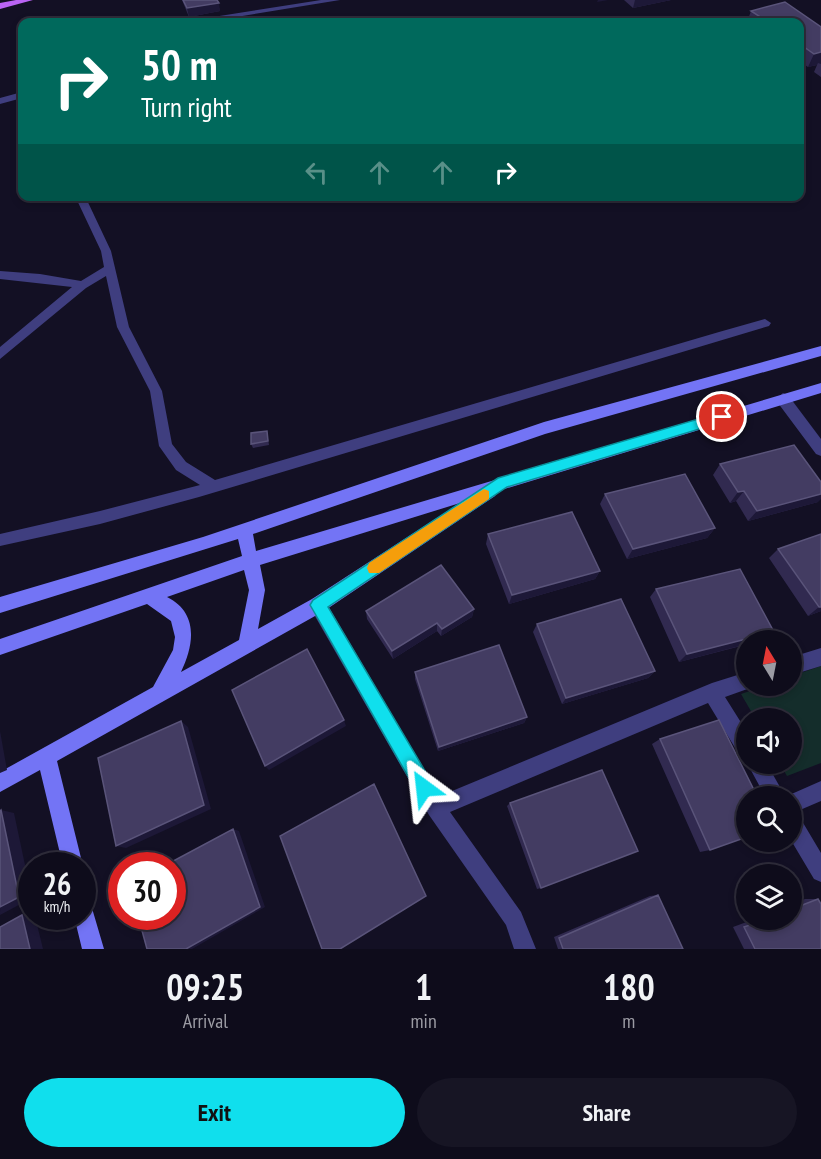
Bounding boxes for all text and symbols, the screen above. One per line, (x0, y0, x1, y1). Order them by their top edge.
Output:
text: 50 m (141, 37, 218, 92)
icon: right (42, 42, 120, 120)
text: Turn right (141, 90, 232, 124)
icon: left (300, 156, 333, 189)
icon: ahead (363, 156, 396, 189)
icon: ahead (426, 156, 459, 189)
icon: right (489, 156, 522, 189)
pin (696, 391, 747, 442)
icon: arrive (705, 400, 738, 433)
north arrow (736, 630, 802, 696)
map controls (736, 630, 802, 930)
button: sound (736, 708, 802, 774)
position arrow (392, 756, 456, 820)
button: search (736, 786, 802, 852)
speed limit sign: 30 (108, 852, 186, 930)
text: 26 (43, 864, 71, 903)
button: layers (736, 864, 802, 930)
text: km/h (44, 897, 70, 916)
text: 09:25 (166, 963, 244, 1010)
text: 1 (415, 963, 432, 1010)
text: 180 (603, 963, 655, 1010)
text: Arrival (183, 1008, 228, 1034)
text: min (411, 1008, 437, 1034)
text: m (622, 1008, 635, 1034)
button: Exit (24, 1078, 405, 1147)
button: Share (417, 1078, 797, 1147)

